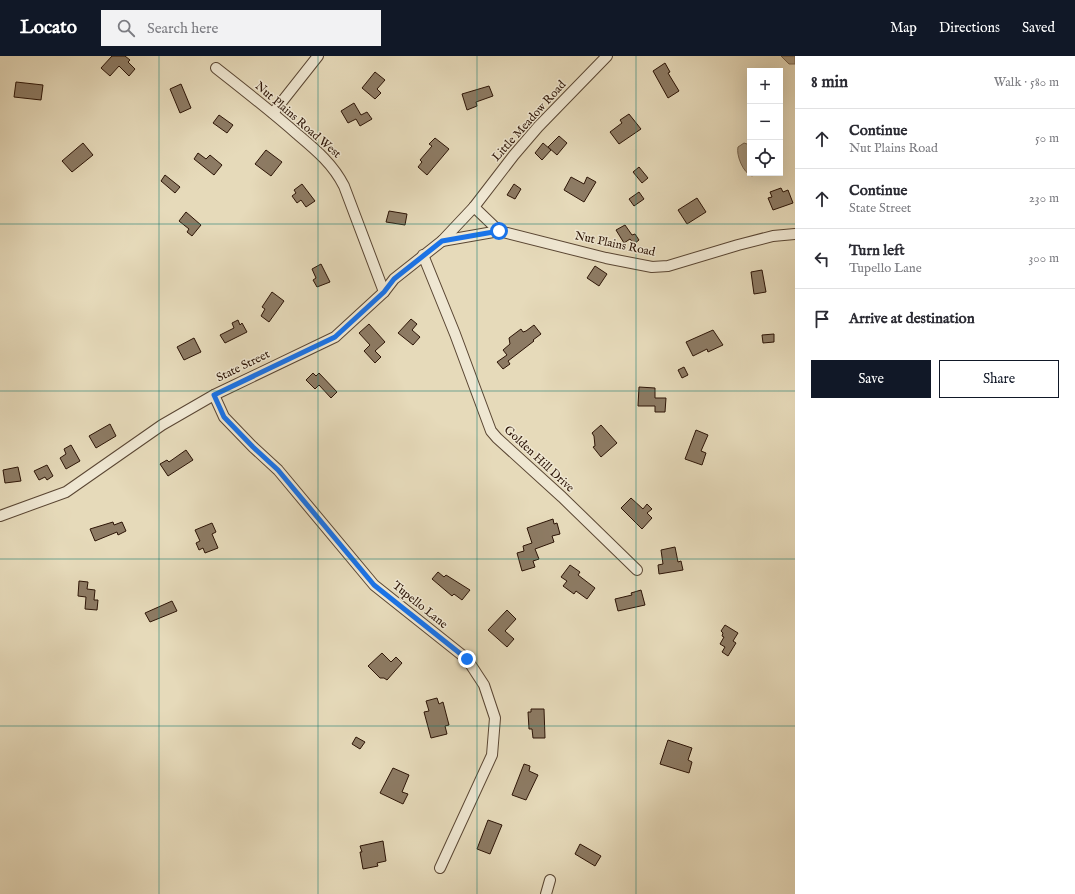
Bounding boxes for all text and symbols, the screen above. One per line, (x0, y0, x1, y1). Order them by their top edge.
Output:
search box (101, 10, 381, 46)
text: Locato (20, 16, 77, 40)
icon: search (115, 17, 137, 39)
text: Search here (147, 19, 219, 38)
text: Map (890, 19, 917, 37)
text: Directions (939, 19, 1000, 37)
text: Saved (1022, 19, 1055, 37)
map controls (747, 68, 783, 176)
button: + (747, 68, 783, 104)
text: 8 min (811, 72, 848, 93)
text: Walk · 580 m (994, 74, 1059, 91)
street label: Little Meadow Road (489, 77, 570, 164)
street label: Nut Plains Road West (252, 78, 344, 162)
button: − (747, 104, 783, 140)
text: Continue (849, 121, 907, 140)
icon: ahead (811, 128, 833, 150)
text: 50 m (1035, 130, 1059, 147)
button: locate (747, 140, 783, 176)
text: Nut Plains Road (849, 140, 938, 157)
text: Continue (849, 181, 907, 200)
icon: ahead (811, 188, 833, 210)
text: 230 m (1029, 190, 1059, 207)
text: State Street (849, 200, 911, 217)
route start (490, 222, 508, 240)
street label: Nut Plains Road (573, 228, 657, 260)
text: Turn left (849, 241, 905, 260)
icon: left (811, 248, 833, 270)
text: 300 m (1028, 250, 1059, 267)
text: Tupello Lane (849, 260, 922, 277)
icon: arrive (811, 308, 833, 330)
text: Arrive at destination (849, 309, 975, 328)
street label: State Street (214, 347, 272, 385)
button: Save (811, 360, 931, 398)
button: Share (939, 360, 1059, 398)
street label: Golden Hill Drive (501, 423, 578, 496)
street label: Tupello Lane (389, 578, 451, 633)
route end (458, 650, 476, 668)

